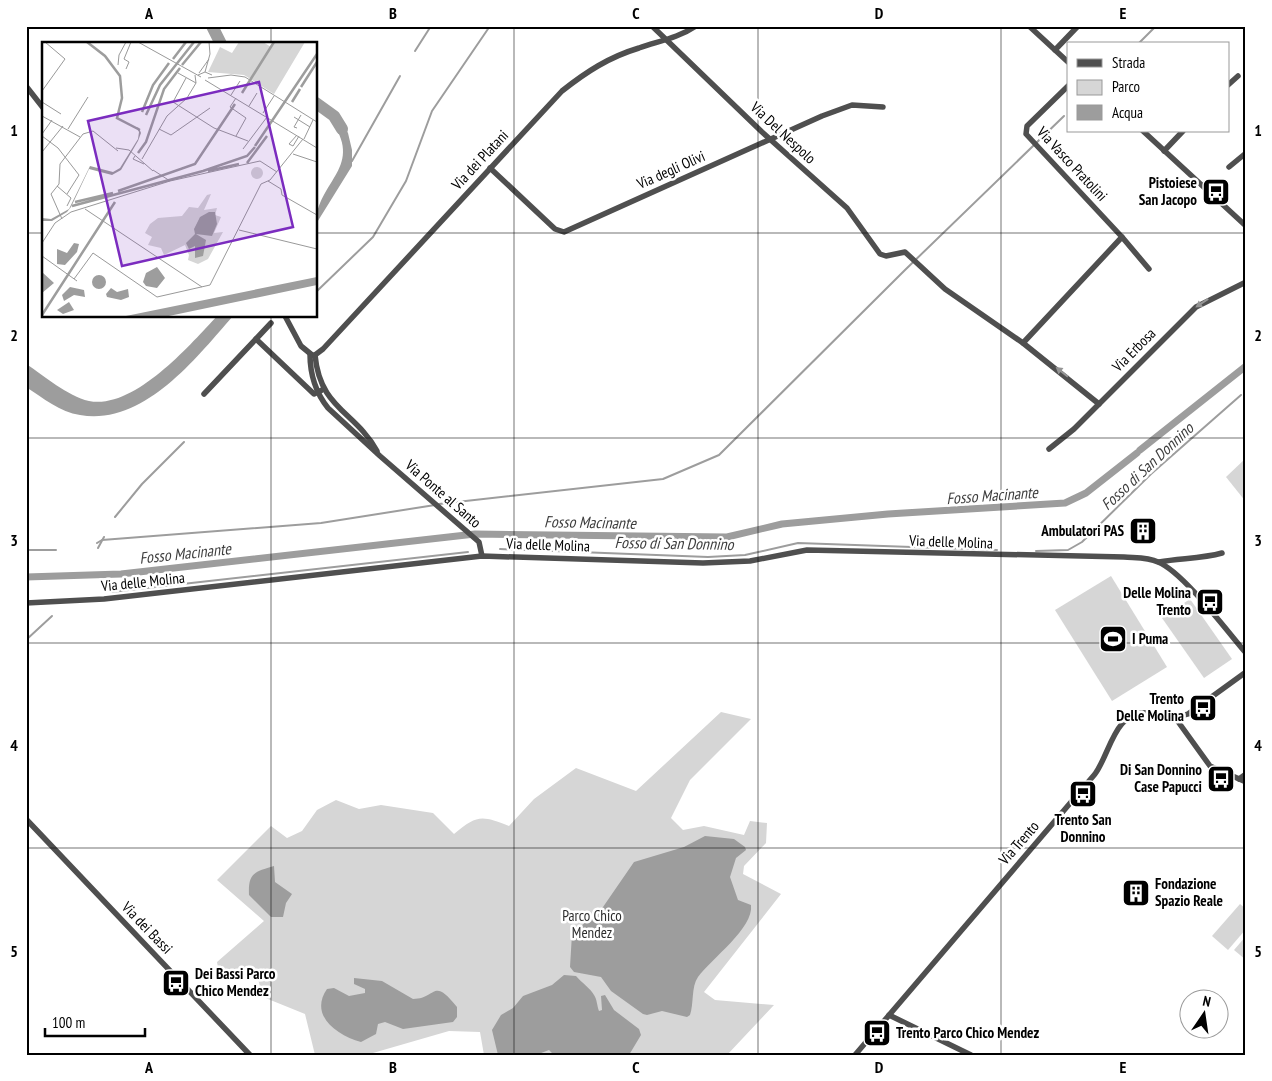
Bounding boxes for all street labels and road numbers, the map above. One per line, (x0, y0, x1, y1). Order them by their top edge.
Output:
street label: Via Del Nespolo (746, 97, 820, 168)
street label: Via Vasco Pratolini (1032, 122, 1112, 205)
street label: Via dei Platani (447, 126, 512, 194)
street label: Via degli Olivi (633, 146, 708, 193)
street label: Via Erbosa (1107, 324, 1159, 376)
street label: Via Ponte al Santo (401, 455, 485, 532)
street label: Via delle Molina (908, 531, 993, 552)
street label: Via delle Molina (505, 534, 590, 555)
street label: Via delle Molina (99, 568, 186, 595)
street label: Via Trento (994, 817, 1043, 869)
street label: Via dei Bassi (117, 897, 177, 958)

